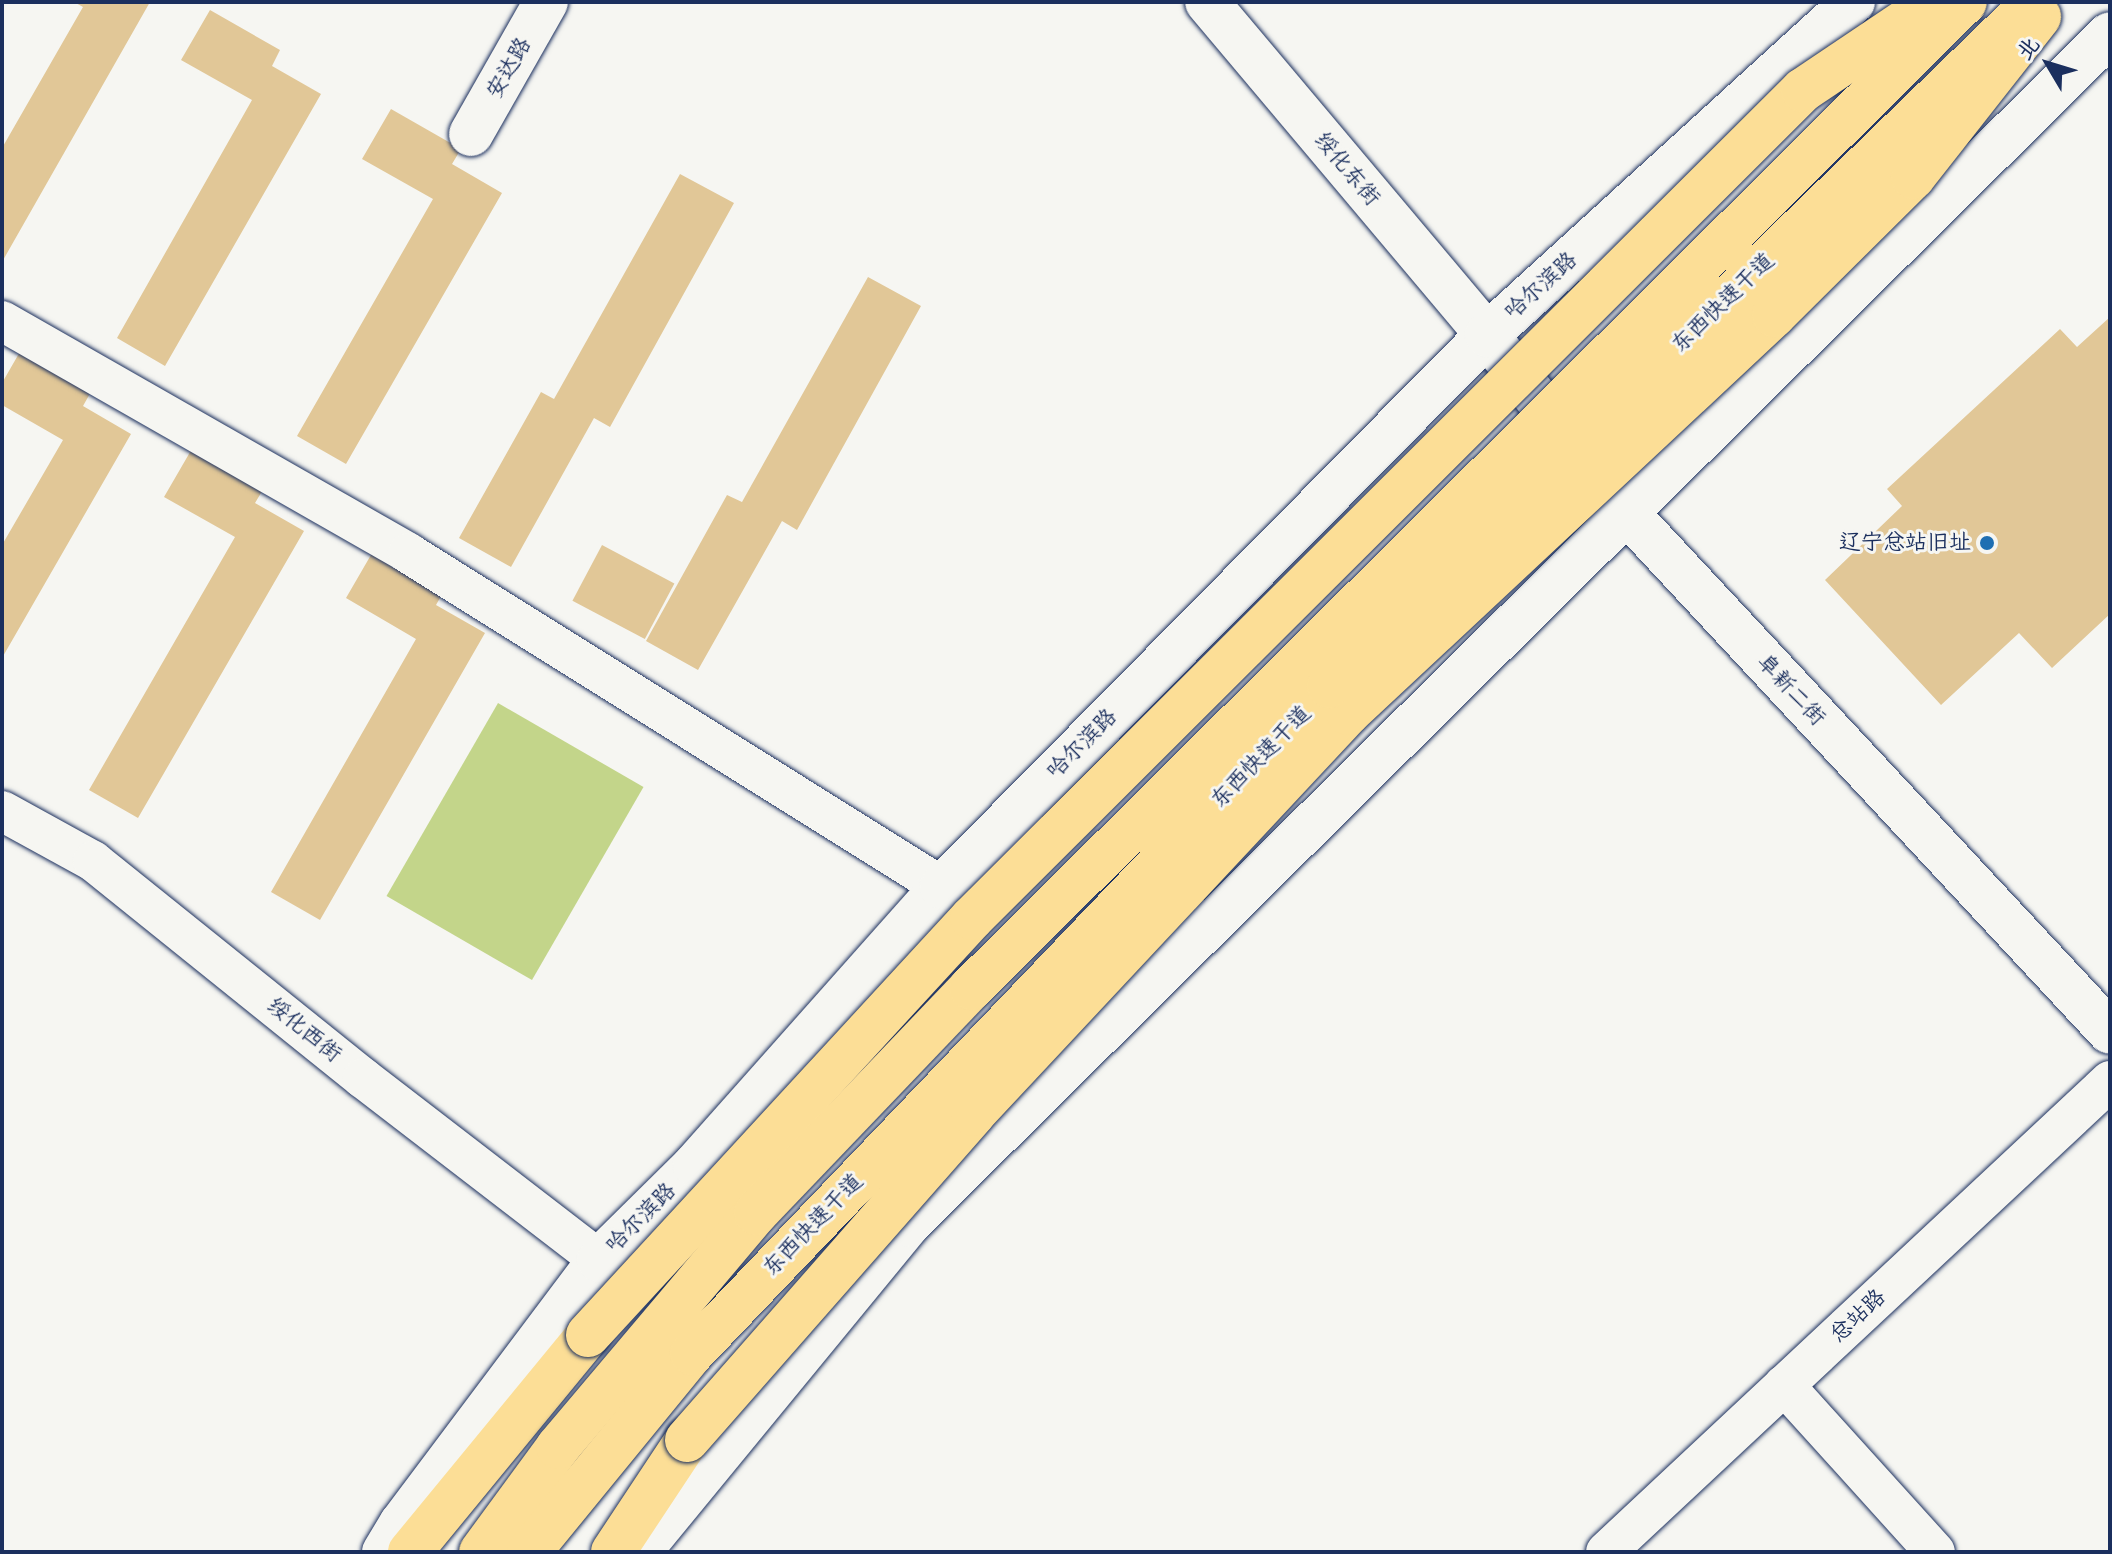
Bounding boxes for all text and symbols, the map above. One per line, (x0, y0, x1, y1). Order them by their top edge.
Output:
north arrow (2008, 24, 2088, 104)
text: 北 (2011, 32, 2046, 66)
street label: 安达路 (481, 33, 537, 103)
street label: 绥化东街 (1309, 127, 1385, 211)
street label: 哈尔滨路 (1499, 247, 1583, 325)
street label: 东西快速干道 (1666, 248, 1780, 358)
place label: 辽宁总站旧址 (1839, 530, 1971, 556)
marker: 辽宁总站旧址 (1978, 534, 1996, 552)
street label: 阜新二街 (1751, 649, 1831, 731)
street label: 东西快速干道 (1206, 700, 1316, 814)
street label: 哈尔滨路 (1042, 704, 1122, 784)
street label: 绥化西街 (261, 992, 347, 1068)
street label: 东西快速干道 (758, 1168, 868, 1282)
street label: 哈尔滨路 (601, 1178, 681, 1258)
street label: 总站路 (1825, 1284, 1891, 1348)

